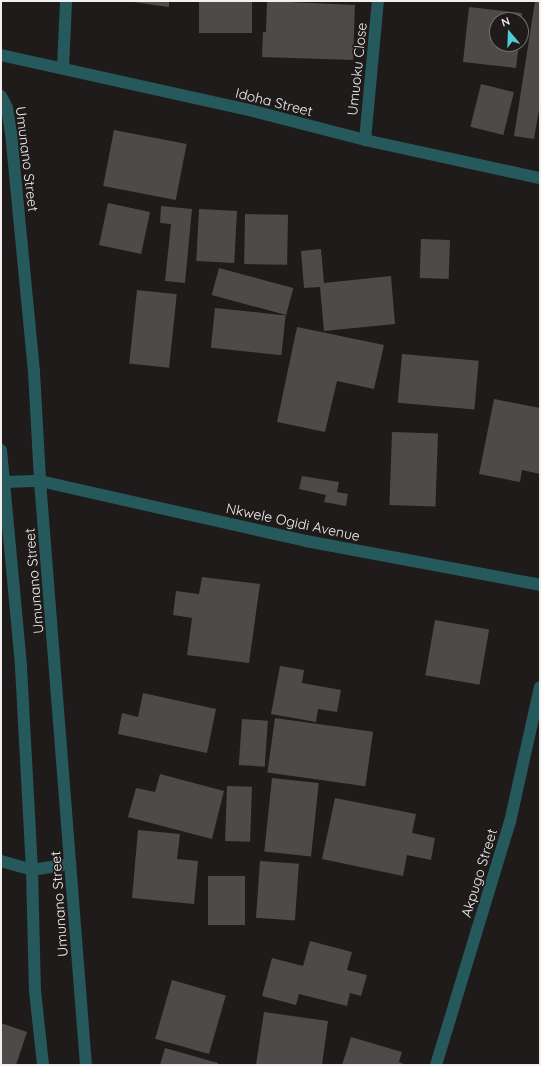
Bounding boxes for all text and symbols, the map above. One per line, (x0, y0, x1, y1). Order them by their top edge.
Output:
north arrow (489, 12, 529, 52)
text: N (499, 14, 512, 30)
street label: Umuoku Close (344, 22, 370, 116)
street label: Idoha Street (234, 84, 314, 120)
street label: Umunano Street (12, 105, 42, 213)
street label: Nkwele Ogidi Avenue (224, 500, 362, 544)
street label: Umunano Street (21, 528, 47, 634)
street label: Akpugo Street (458, 827, 500, 919)
street label: Umunano Street (47, 851, 71, 957)

